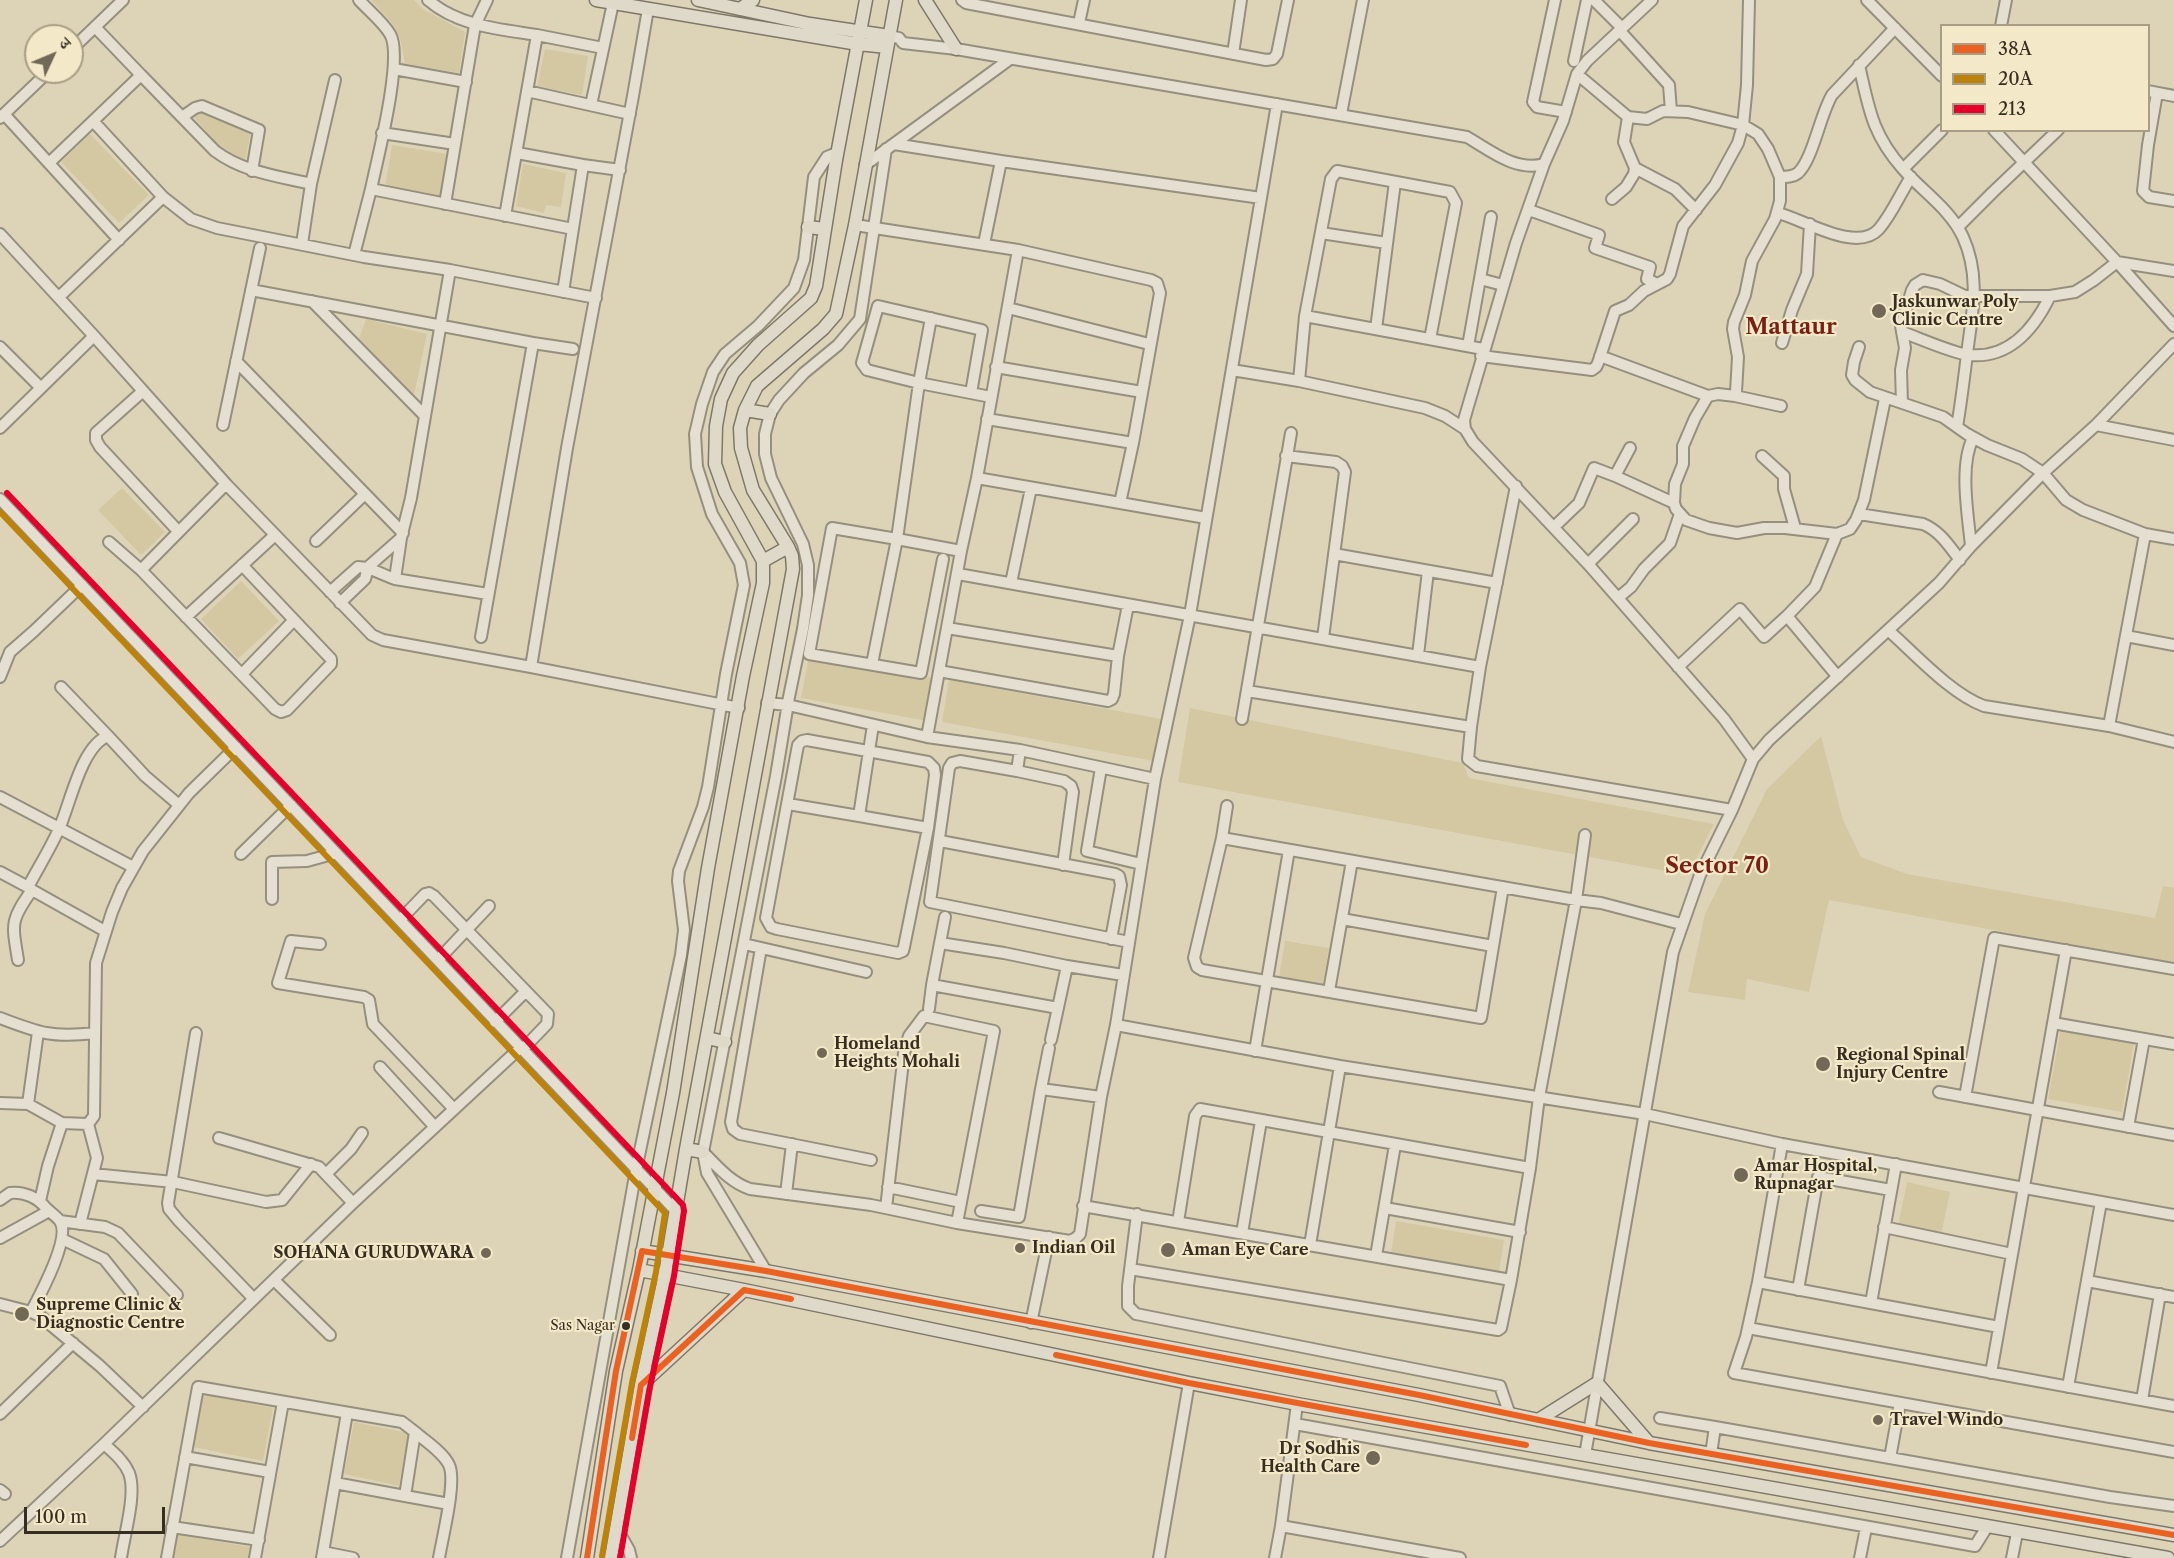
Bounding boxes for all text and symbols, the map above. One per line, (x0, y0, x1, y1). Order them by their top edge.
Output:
north arrow (24, 24, 84, 84)
legend (1940, 24, 2150, 132)
text: उ (55, 33, 76, 53)
text: 38A (1998, 38, 2032, 60)
text: 20A (1998, 68, 2033, 90)
text: 213 (1998, 98, 2026, 120)
place label: Jaskunwar Poly Clinic Centre (1892, 292, 2019, 330)
marker: Jaskunwar Poly Clinic Centre (1870, 302, 1888, 320)
district label: Mattaur (1745, 315, 1837, 341)
district label: Sector 70 (1665, 854, 1769, 880)
place label: Homeland Heights Mohali (834, 1034, 960, 1072)
place label: Regional Spinal Injury Centre (1836, 1045, 1965, 1083)
marker: Homeland Heights Mohali (815, 1046, 829, 1060)
marker: Regional Spinal Injury Centre (1814, 1055, 1832, 1073)
place label: Amar Hospital, Rupnagar (1754, 1156, 1877, 1194)
marker: Amar Hospital, Rupnagar (1732, 1166, 1750, 1184)
place label: Indian Oil (1032, 1238, 1115, 1258)
place label: Aman Eye Care (1182, 1240, 1309, 1260)
marker: Indian Oil (1013, 1241, 1027, 1255)
marker: Aman Eye Care (1159, 1241, 1177, 1259)
place label: SOHANA GURUDWARA (273, 1243, 474, 1263)
marker: SOHANA GURUDWARA (479, 1246, 493, 1260)
place label: Supreme Clinic & Diagnostic Centre (36, 1295, 185, 1333)
marker: Supreme Clinic & Diagnostic Centre (13, 1305, 31, 1323)
place label: Sas Nagar (550, 1318, 615, 1334)
marker: Sas Nagar (620, 1320, 632, 1332)
place label: Travel Windo (1890, 1410, 2003, 1430)
marker: Travel Windo (1871, 1413, 1885, 1427)
place label: Dr Sodhis Health Care (1261, 1439, 1360, 1477)
marker: Dr Sodhis Health Care (1364, 1449, 1382, 1467)
scale bar (27, 1495, 168, 1533)
text: 100 m (35, 1506, 87, 1528)

